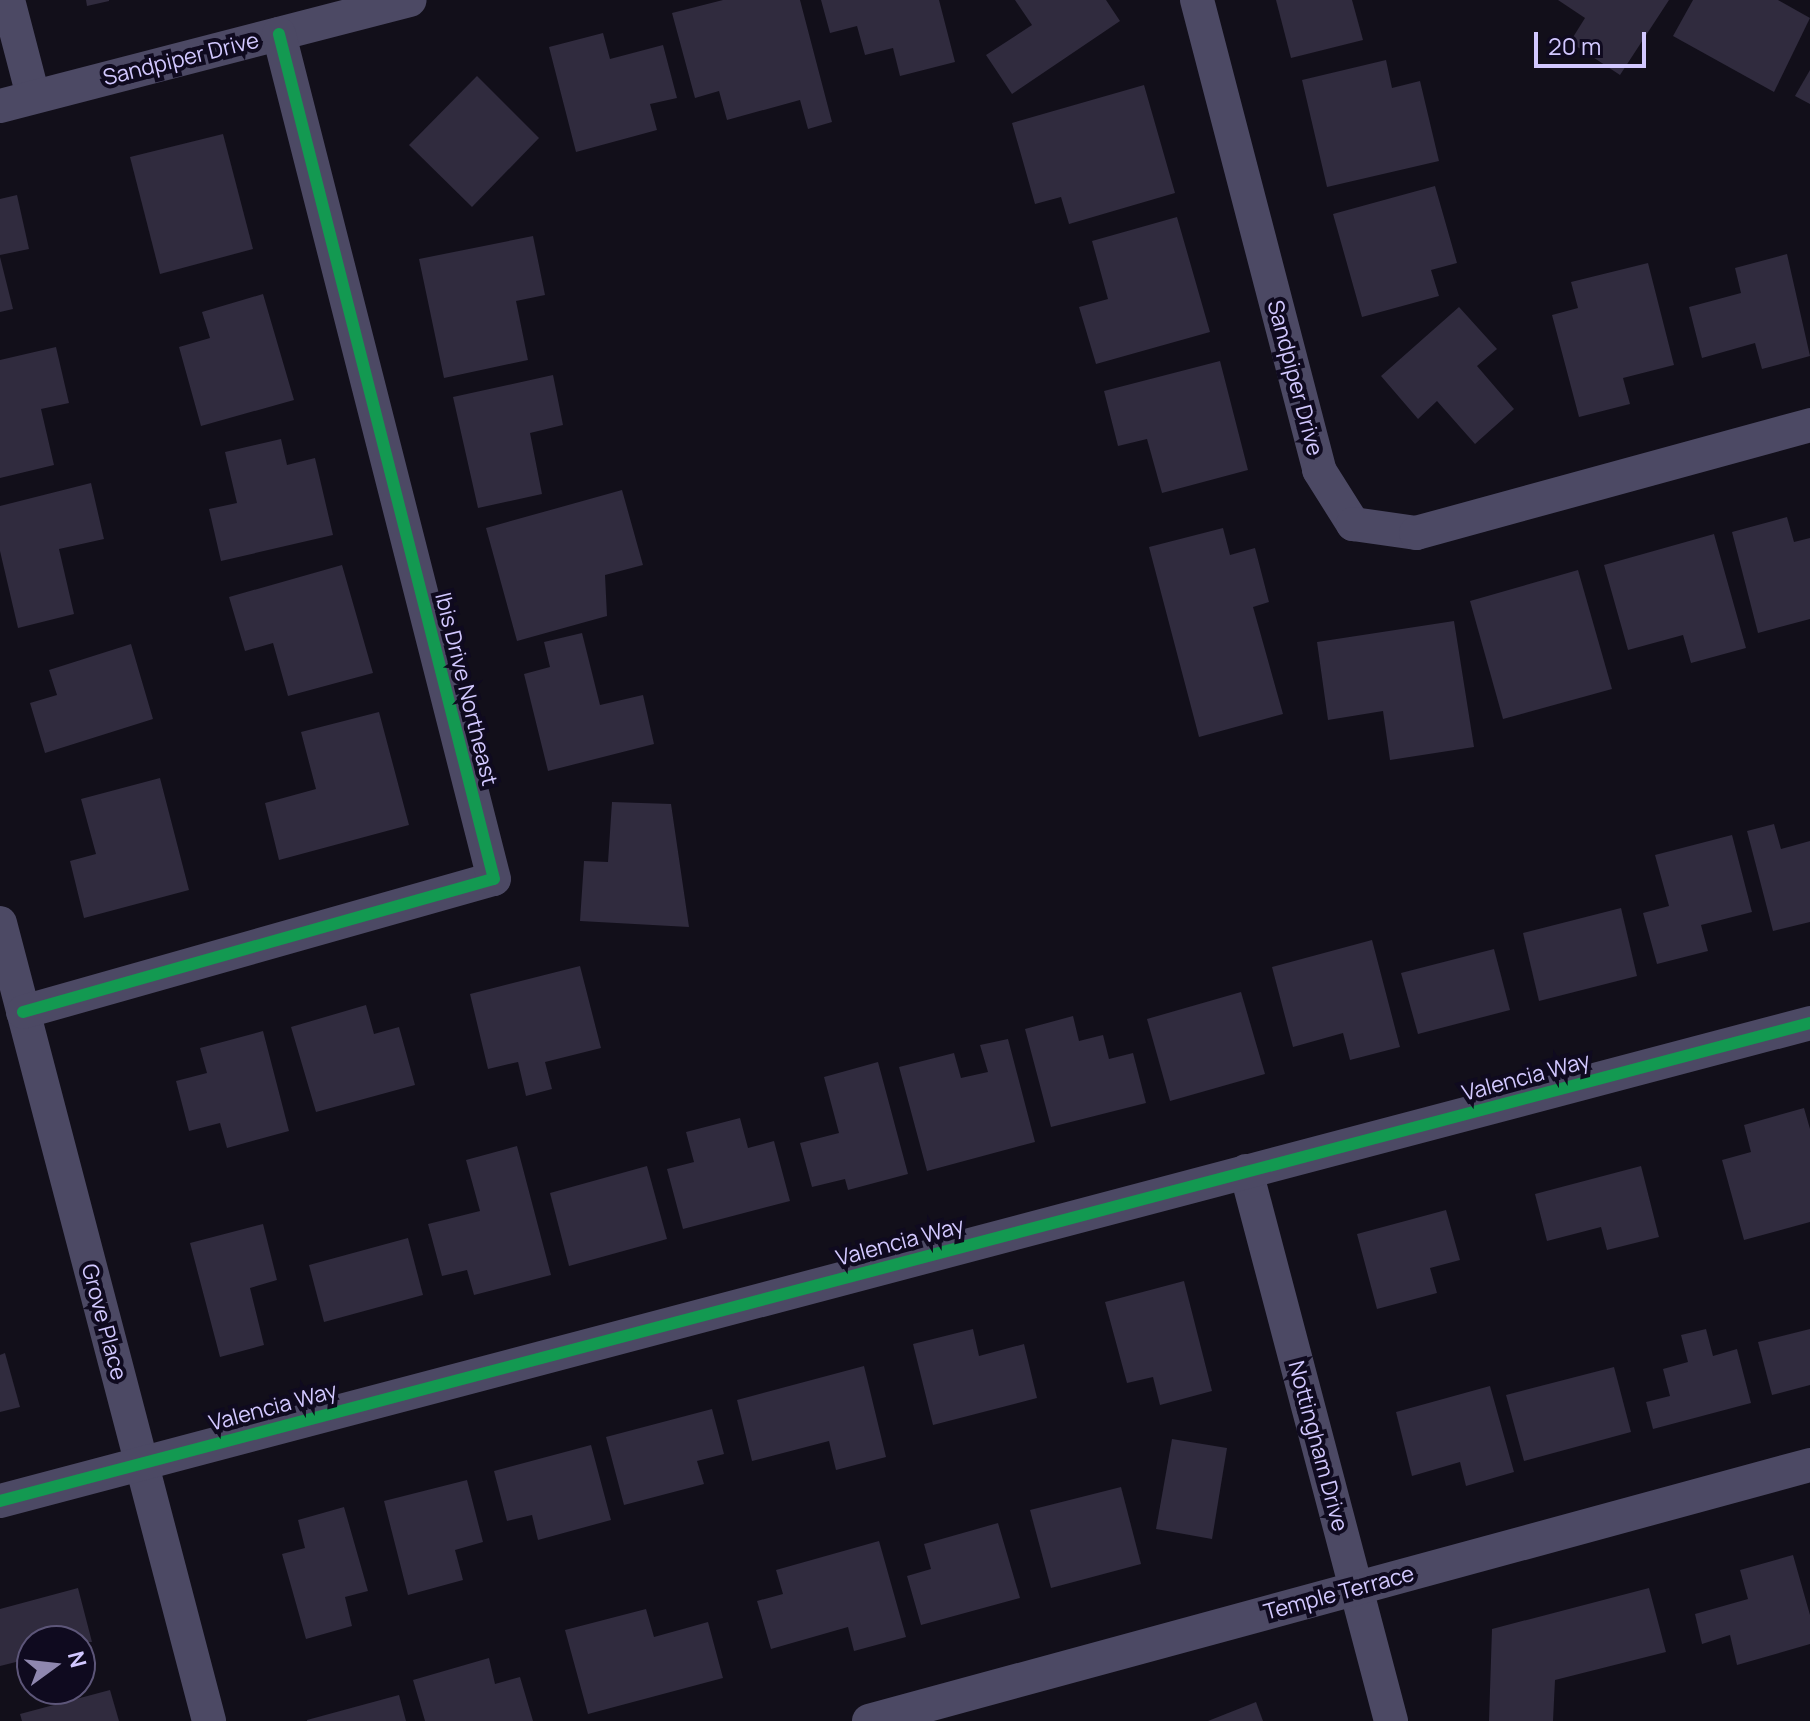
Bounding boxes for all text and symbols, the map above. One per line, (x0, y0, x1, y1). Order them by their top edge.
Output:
scale bar (1538, 16, 1650, 66)
street label: Sandpiper Drive (100, 27, 262, 91)
text: 20 m (1548, 29, 1601, 62)
street label: Sandpiper Drive (1262, 297, 1328, 459)
street label: Ibis Drive Northeast (429, 590, 503, 788)
street label: Valencia Way (1459, 1047, 1593, 1107)
street label: Valencia Way (833, 1212, 967, 1272)
street label: Grove Place (76, 1261, 132, 1383)
street label: Nottingham Drive (1283, 1358, 1353, 1534)
street label: Valencia Way (206, 1377, 340, 1437)
street label: Temple Terrace (1261, 1560, 1417, 1626)
north arrow (16, 1625, 96, 1705)
text: N (61, 1648, 94, 1671)

